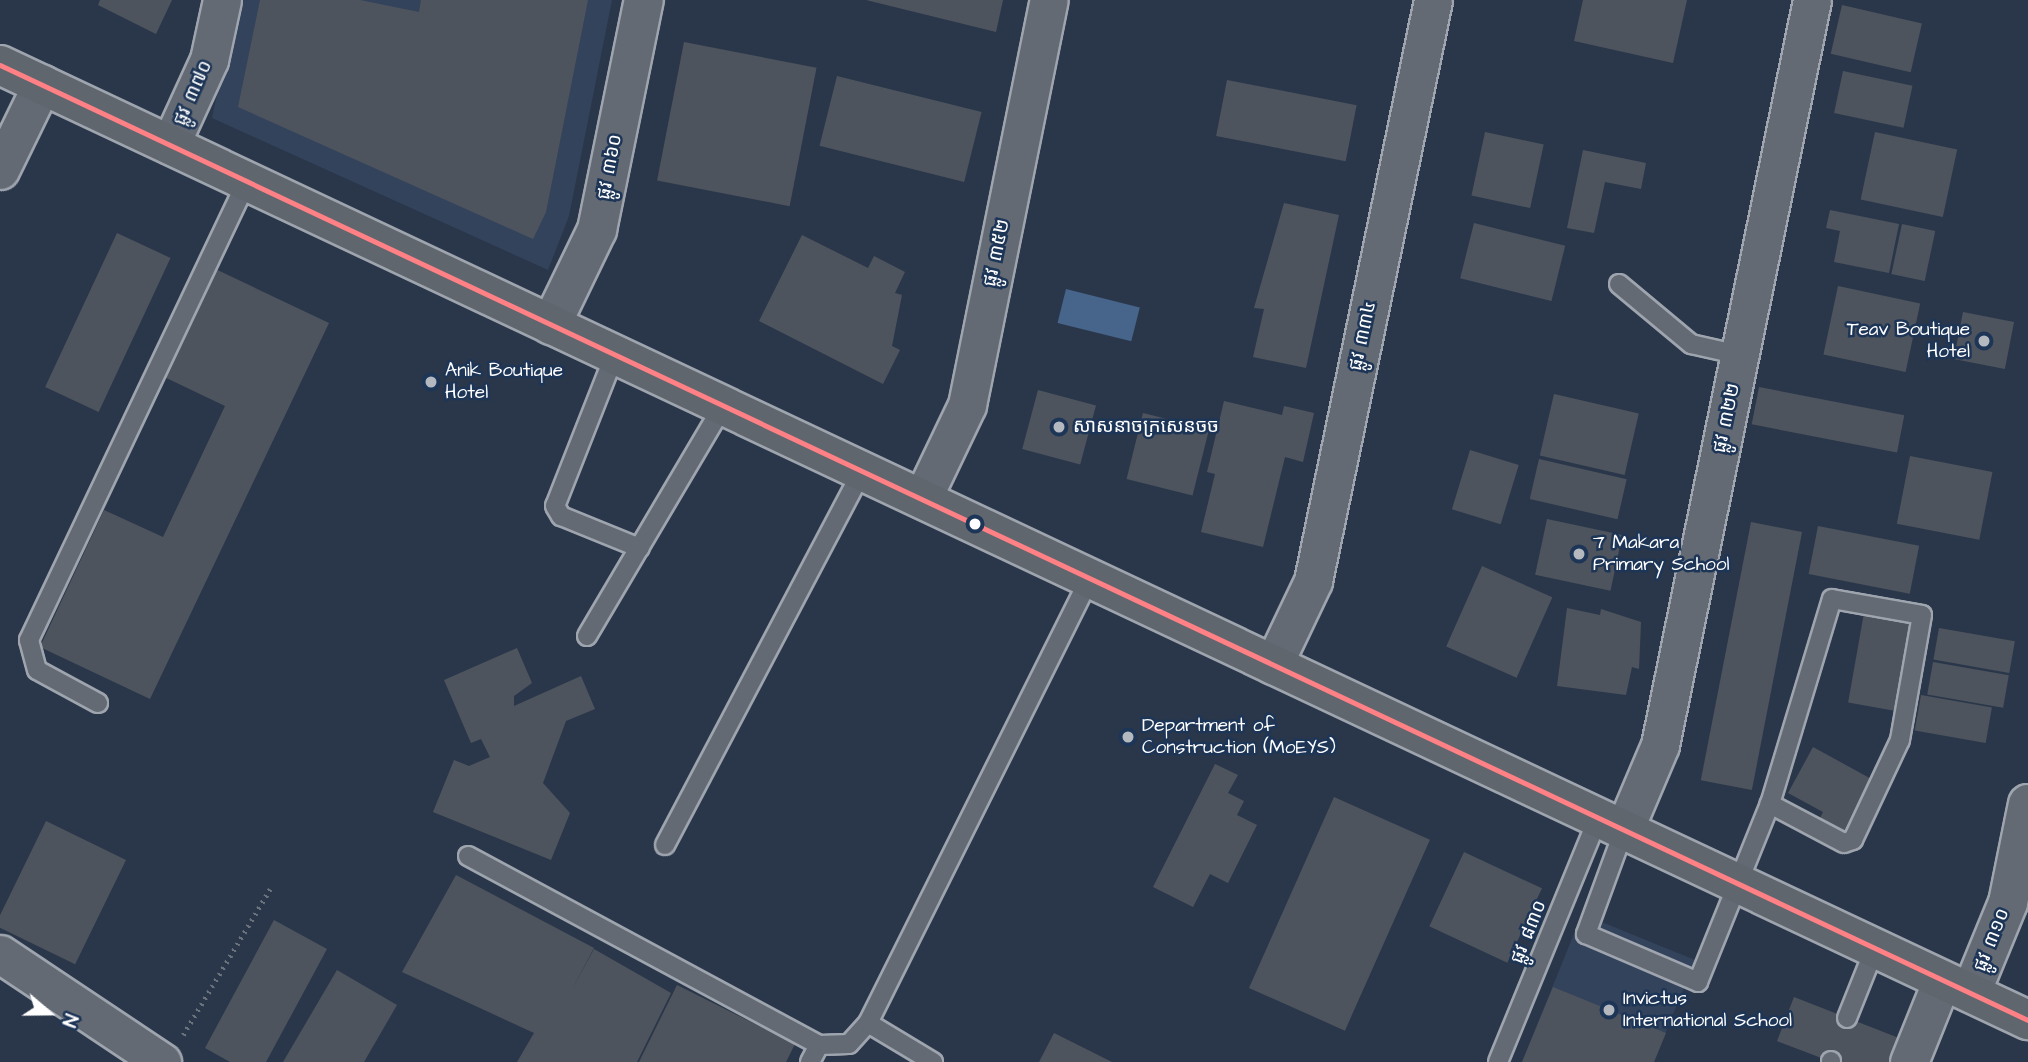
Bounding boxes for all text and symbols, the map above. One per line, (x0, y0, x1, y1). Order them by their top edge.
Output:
street label: ផ្លូវ ៣៧០ (169, 57, 217, 129)
street label: ផ្លូវ ៣៦០ (592, 132, 628, 202)
street label: ផ្លូវ ៣៥២ (979, 217, 1015, 289)
street label: ផ្លូវ ៣៣៤ (1345, 299, 1381, 373)
place label: Teav Boutique Hotel (1847, 319, 1970, 363)
marker: Teav Boutique Hotel (1976, 333, 1992, 349)
place label: Anik Boutique Hotel (445, 360, 563, 404)
marker: Anik Boutique Hotel (423, 374, 439, 390)
street label: ផ្លូវ ៣២២ (1708, 381, 1746, 455)
place label: សាសនាចក្រសេនចច (1073, 416, 1219, 438)
marker: សាសនាចក្រសេនចច (1051, 419, 1067, 435)
unlabelled marker (968, 517, 982, 531)
place label: 7 Makara Primary School (1593, 532, 1729, 576)
marker: 7 Makara Primary School (1571, 546, 1587, 562)
place label: Department of Construction (MoEYS) (1142, 715, 1336, 759)
marker: Department of Construction (MoEYS) (1120, 729, 1136, 745)
street label: ផ្លូវ ៨៣០ (1506, 897, 1552, 967)
street label: ផ្លូវ ៣១០ (1969, 905, 2015, 975)
north arrow (14, 978, 84, 1048)
place label: Invictus International School (1623, 988, 1792, 1032)
marker: Invictus International School (1601, 1002, 1617, 1018)
text: N (54, 1010, 84, 1031)

